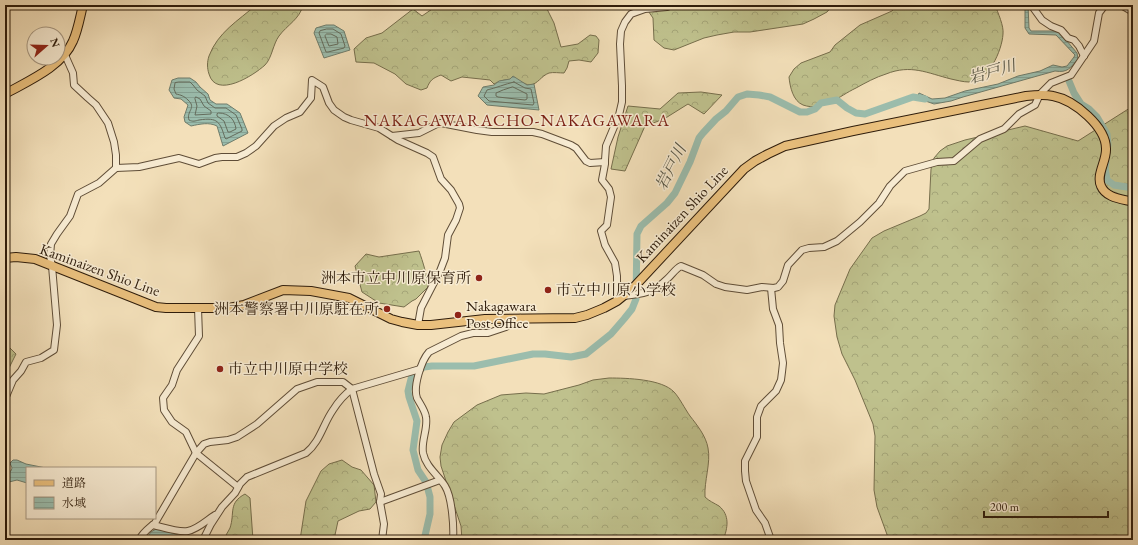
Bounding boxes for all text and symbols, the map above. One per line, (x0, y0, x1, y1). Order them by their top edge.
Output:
north arrow (26, 26, 66, 66)
text: N (47, 36, 64, 49)
water label: 岩戸川 (966, 54, 1020, 88)
district label: NAKAGAWARACHO-NAKAGAWARA (364, 109, 670, 131)
water label: 岩戸川 (650, 139, 692, 193)
street label: Kaminaizen Shio Line (632, 161, 732, 266)
street label: Kaminaizen Shio Line (37, 239, 163, 300)
place label: 洲本市立中川原保育所 (321, 268, 471, 287)
marker: 洲本市立中川原保育所 (474, 273, 484, 283)
place label: 市立中川原小学校 (556, 280, 676, 299)
marker: 市立中川原小学校 (543, 285, 553, 295)
place label: Nakagawara Post Office (466, 296, 536, 332)
place label: 洲本警察署中川原駐在所 (214, 299, 379, 318)
marker: 洲本警察署中川原駐在所 (382, 304, 392, 314)
marker: Nakagawara Post Office (453, 310, 463, 320)
place label: 市立中川原中学校 (228, 359, 348, 378)
marker: 市立中川原中学校 (215, 364, 225, 374)
legend (26, 467, 156, 519)
text: 道路 (62, 475, 86, 491)
scale bar (984, 493, 1108, 519)
text: 水域 (62, 495, 86, 511)
text: 200 m (990, 499, 1020, 515)

